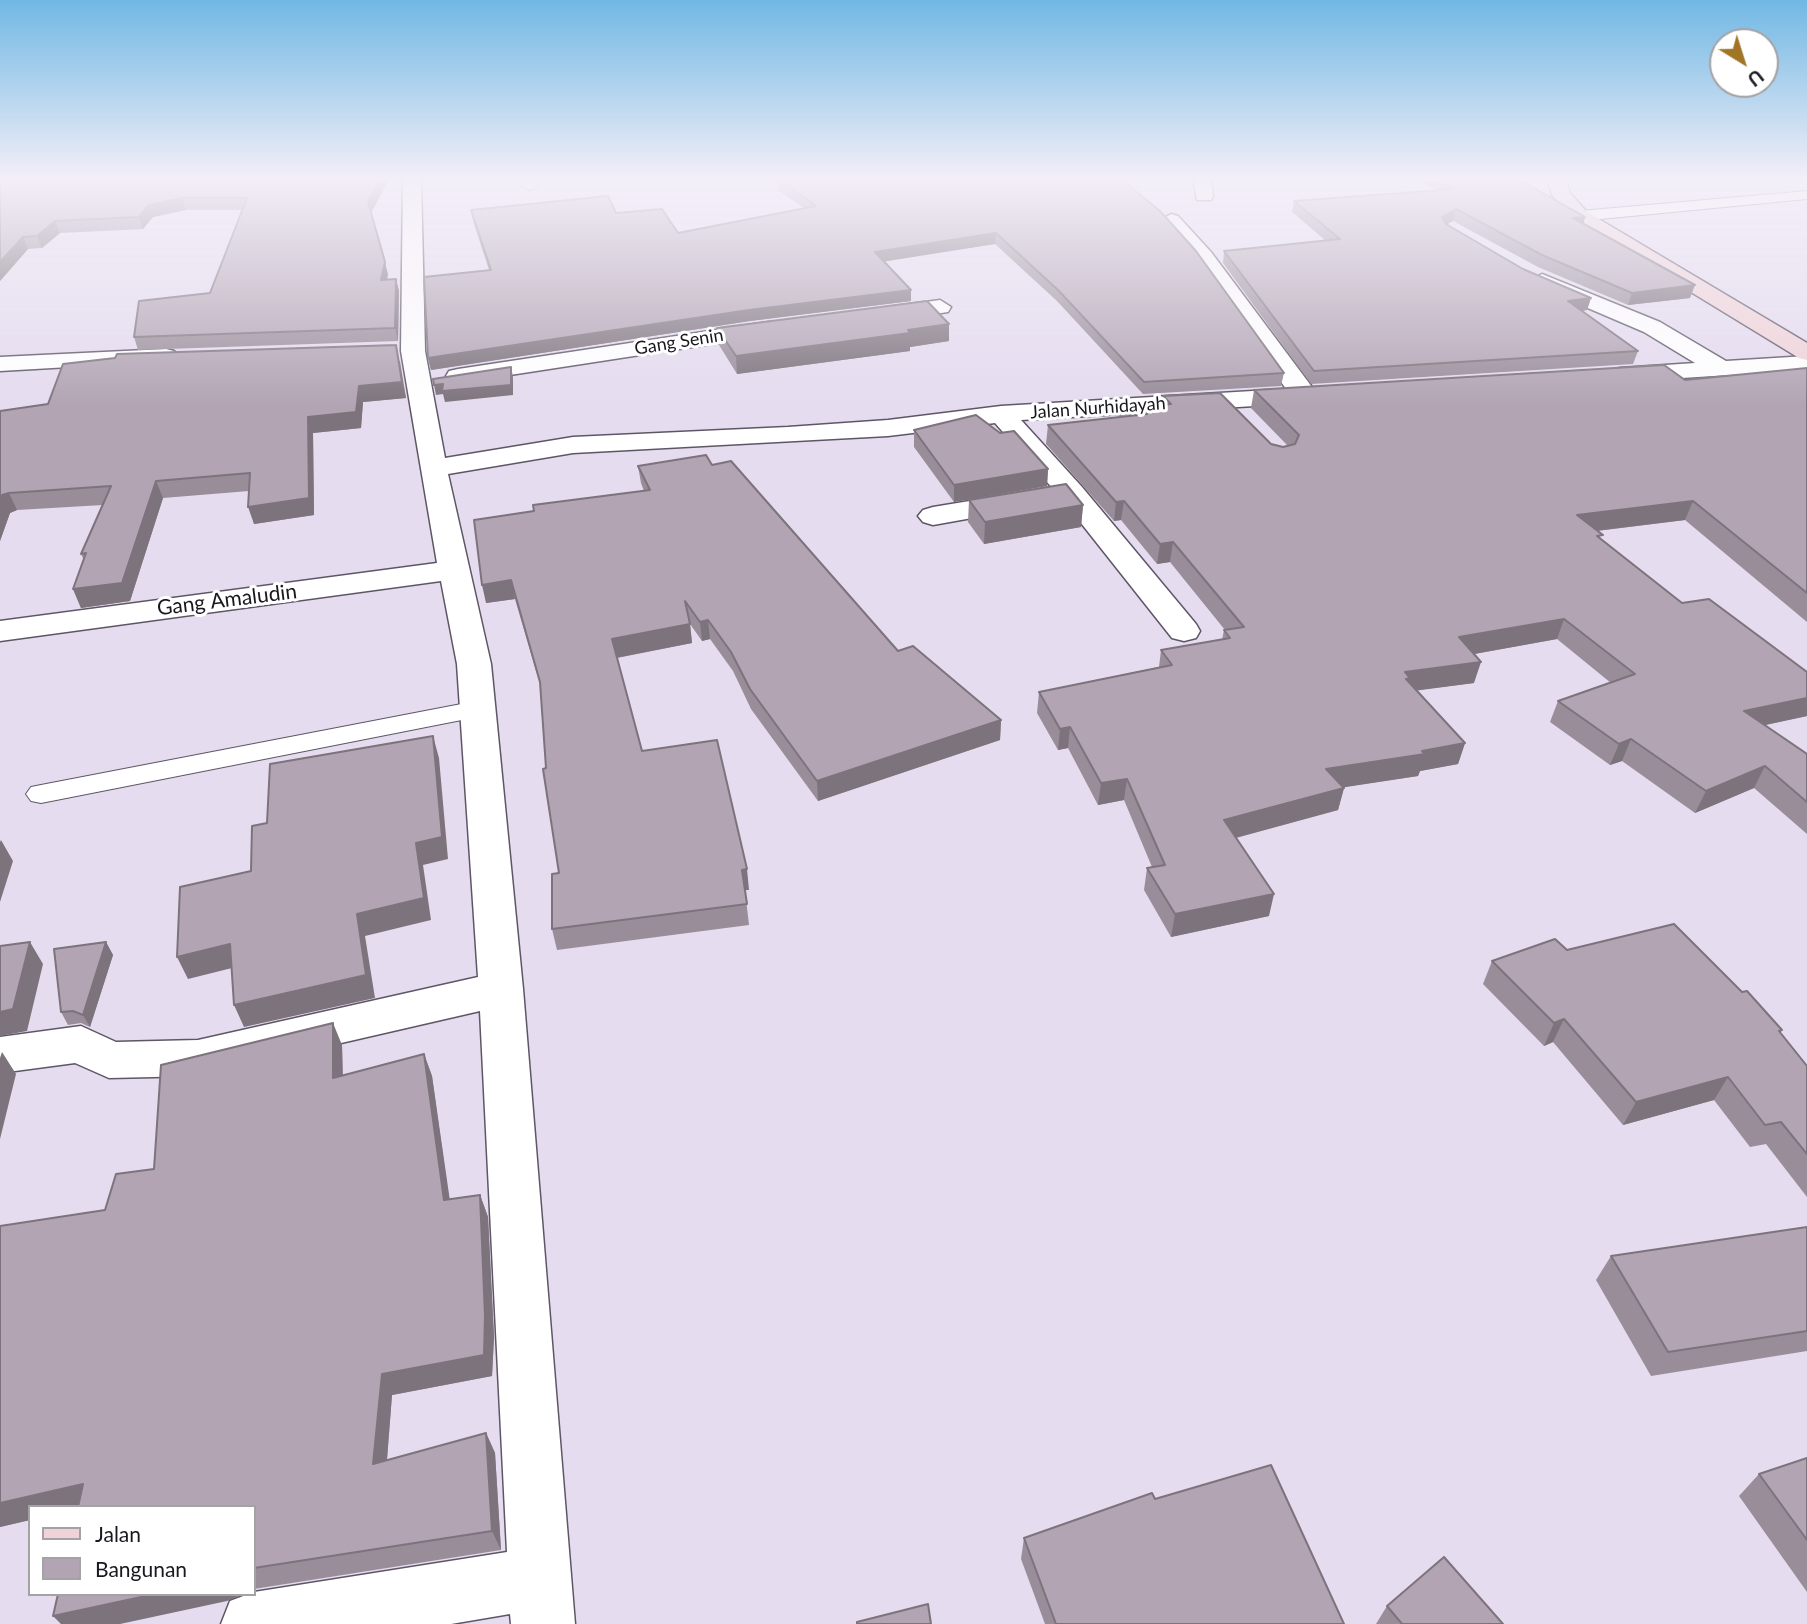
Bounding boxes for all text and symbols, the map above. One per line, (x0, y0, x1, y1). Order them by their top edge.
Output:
north arrow (1709, 28, 1779, 98)
text: U (1743, 65, 1769, 92)
street label: Gang Senin (633, 324, 725, 360)
street label: Jalan Nurhidayah (1030, 393, 1166, 423)
street label: Gang Amaludin (156, 579, 298, 621)
legend (28, 1505, 256, 1596)
text: Jalan (95, 1521, 141, 1546)
text: Bangunan (95, 1556, 187, 1581)

